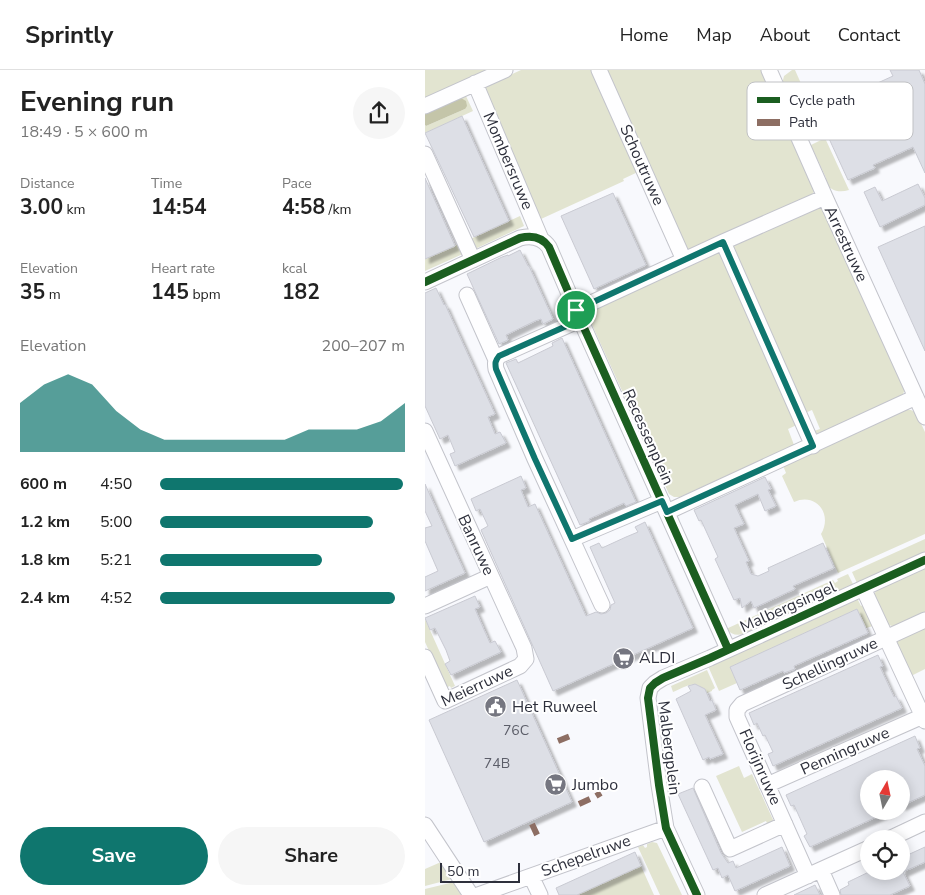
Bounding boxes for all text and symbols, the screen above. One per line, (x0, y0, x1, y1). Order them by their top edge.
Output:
text: Sprintly (25, 19, 113, 51)
text: Home (620, 23, 668, 47)
text: Map (696, 23, 732, 47)
text: About (760, 23, 810, 47)
text: Contact (838, 23, 900, 47)
legend (747, 82, 913, 140)
text: Evening run (20, 83, 174, 121)
button: share (353, 87, 405, 139)
text: Cycle path (789, 91, 855, 110)
street label: Mombersruwe (478, 109, 538, 213)
text: Path (789, 113, 818, 132)
text: 18:49 · 5 × 600 m (20, 121, 148, 143)
street label: Schoutruwe (614, 121, 670, 209)
text: Distance (20, 174, 74, 193)
text: Time (151, 174, 182, 193)
text: Pace (282, 174, 312, 193)
text: 3.00 (20, 193, 63, 221)
text: 14:54 (151, 193, 207, 221)
text: 4:58 (282, 193, 325, 221)
text: km (63, 200, 86, 219)
text: /km (325, 200, 352, 219)
street label: Arrestruwe (819, 203, 873, 285)
text: Elevation (20, 259, 78, 278)
text: Heart rate (151, 259, 215, 278)
text: kcal (282, 259, 307, 278)
text: 35 (20, 278, 45, 306)
text: 145 (151, 278, 189, 306)
text: 182 (282, 278, 320, 306)
text: m (45, 285, 61, 304)
text: bpm (189, 285, 221, 304)
pin (555, 289, 597, 331)
icon: arrive (562, 296, 590, 324)
text: Elevation (20, 335, 86, 357)
text: 200–207 m (322, 335, 405, 357)
street label: Recessenplein (617, 385, 679, 489)
text: 600 m (20, 473, 67, 495)
text: 4:50 (100, 473, 132, 495)
text: 1.2 km (20, 511, 70, 533)
text: 5:00 (100, 511, 132, 533)
street label: Banruwe (452, 511, 500, 579)
text: 1.8 km (20, 549, 70, 571)
text: 5:21 (100, 549, 132, 571)
street label: Malbergsingel (737, 576, 840, 638)
text: 2.4 km (20, 587, 70, 609)
text: 4:52 (100, 587, 132, 609)
street label: Schellingruwe (779, 632, 881, 696)
supermarket icon: ALDI (611, 646, 635, 670)
place label: ALDI (639, 647, 675, 669)
street label: Meierruwe (438, 660, 516, 712)
public building icon: Het Ruweel (484, 695, 508, 719)
place label: Het Ruweel (512, 696, 597, 718)
street label: Malbergplein (652, 699, 686, 797)
house number: 76C (503, 721, 529, 740)
street label: Penningruwe (797, 722, 893, 780)
street label: Florijnruwe (733, 725, 787, 809)
house number: 74B (484, 754, 510, 773)
north arrow (860, 770, 910, 820)
map controls (860, 770, 910, 880)
supermarket icon: Jumbo (544, 773, 568, 797)
place label: Jumbo (571, 774, 618, 796)
button: Save (20, 827, 208, 885)
button: Share (218, 827, 405, 885)
street label: Schepelruwe (538, 830, 634, 882)
button: locate (860, 830, 910, 880)
scale bar (440, 860, 520, 883)
text: 50 m (447, 862, 479, 881)

